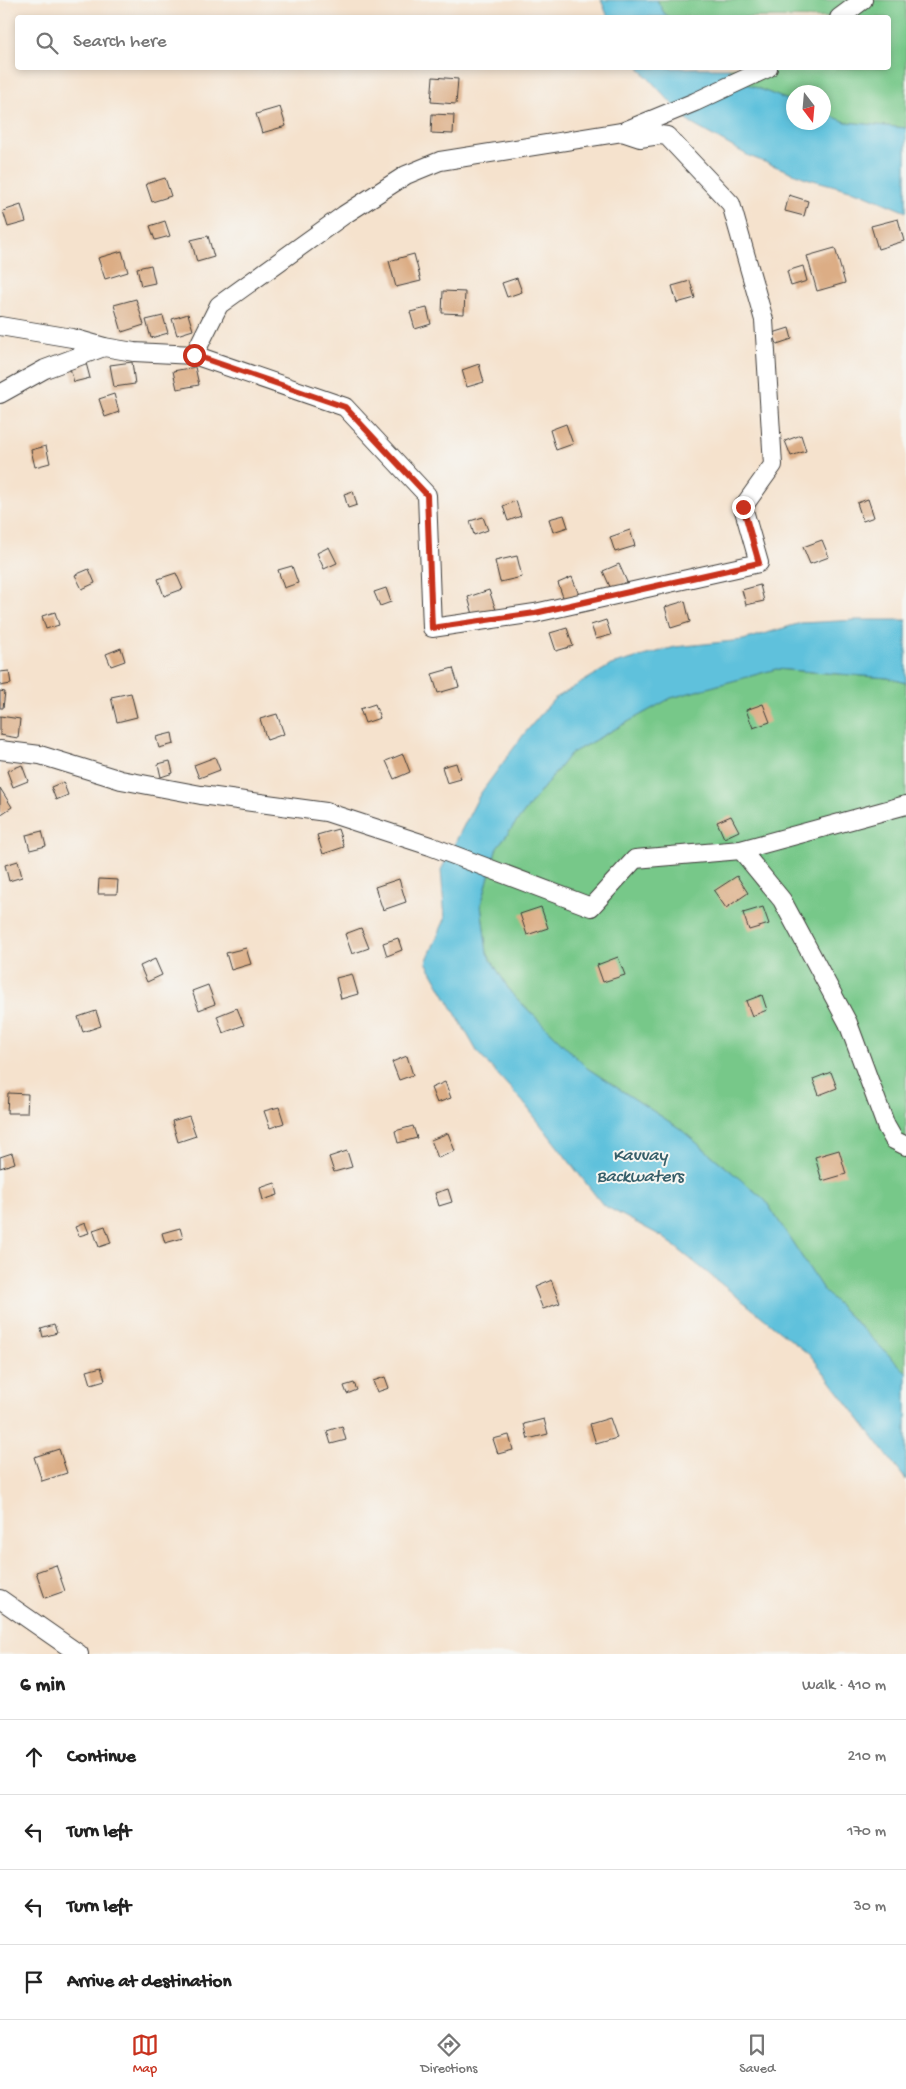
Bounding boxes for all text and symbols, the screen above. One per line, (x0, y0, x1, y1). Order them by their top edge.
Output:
search box (15, 15, 891, 70)
icon: search (33, 29, 61, 57)
text: Search here (73, 31, 167, 54)
north arrow (786, 85, 831, 130)
route start (183, 344, 206, 367)
route end (732, 496, 755, 519)
water label: Kavvay Backwaters (597, 1146, 686, 1188)
text: 6 min (20, 1674, 65, 1699)
text: Walk · 410 m (802, 1677, 886, 1696)
icon: ahead (20, 1743, 48, 1771)
text: Continue (67, 1746, 136, 1769)
text: 210 m (847, 1748, 886, 1767)
icon: left (20, 1818, 48, 1846)
text: Turn left (67, 1821, 131, 1844)
text: 170 m (847, 1823, 886, 1842)
icon: left (20, 1893, 48, 1921)
text: Turn left (67, 1896, 131, 1919)
text: 30 m (853, 1898, 886, 1917)
icon: arrive (20, 1968, 48, 1996)
text: Arrive at destination (67, 1971, 231, 1994)
tab: Map (131, 2031, 159, 2078)
tab: Directions (421, 2031, 478, 2078)
tab: Saved (739, 2031, 775, 2078)

